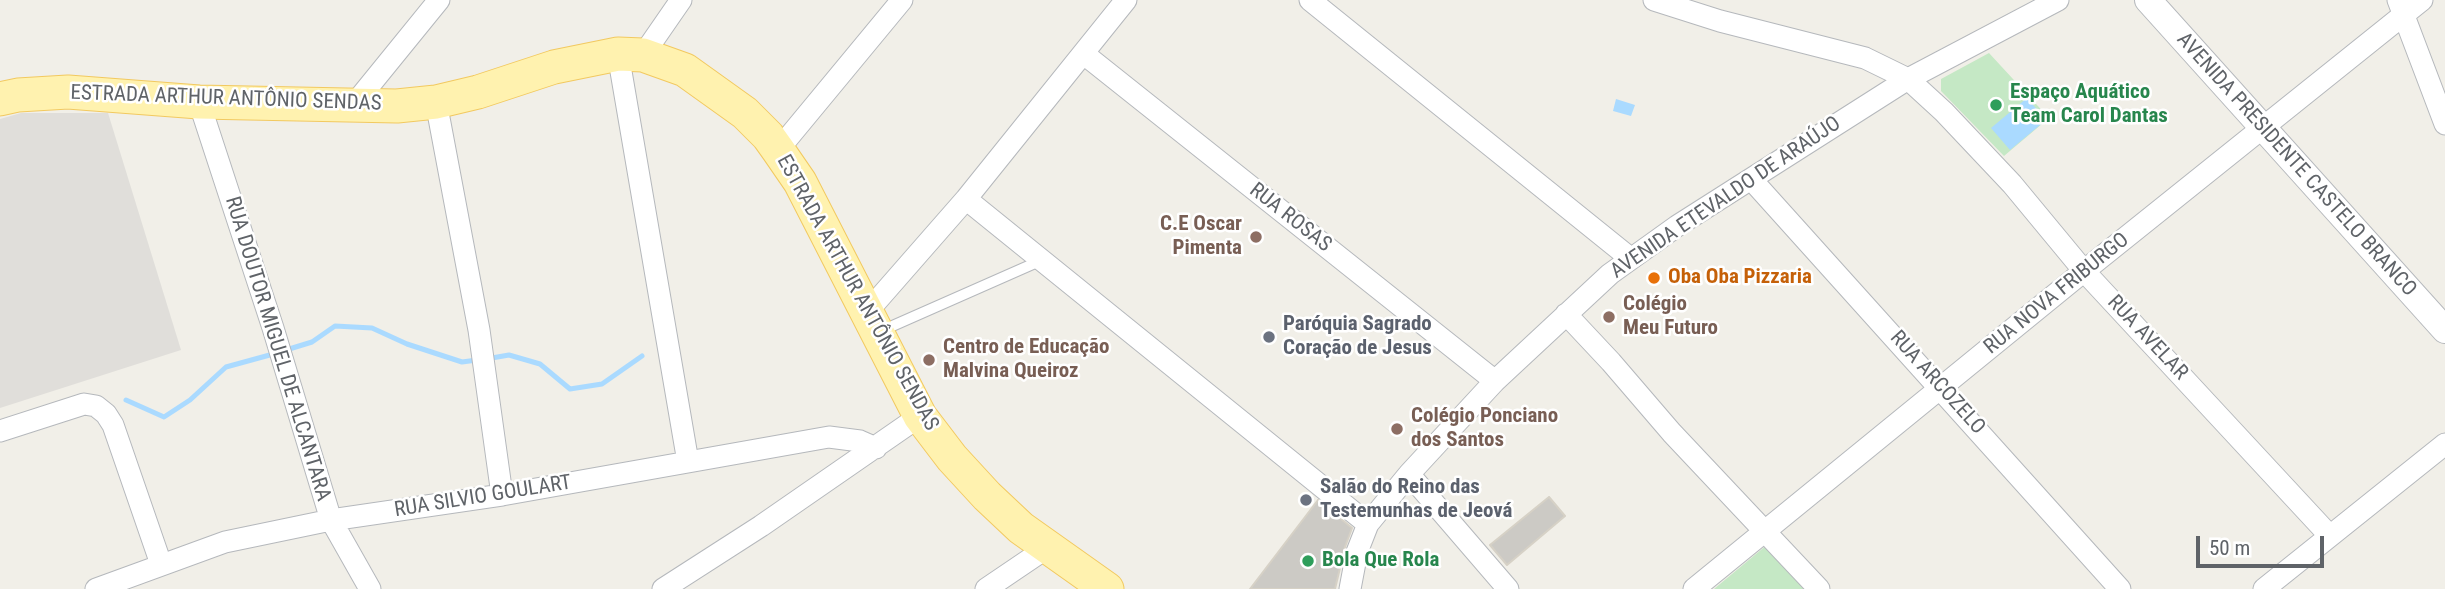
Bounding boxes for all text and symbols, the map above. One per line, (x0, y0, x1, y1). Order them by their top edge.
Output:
street label: AVENIDA PRESIDENTE CASTELO BRANCO (2171, 28, 2421, 302)
place label: Espaço Aquático Team Carol Dantas (2010, 80, 2168, 130)
street label: ESTRADA ARTHUR ANTÔNIO SENDAS (70, 81, 382, 117)
marker: Espaço Aquático Team Carol Dantas (1988, 97, 2004, 113)
street label: AVENIDA ETEVALDO DE ARAÚJO (1606, 112, 1846, 284)
street label: ESTRADA ARTHUR ANTÔNIO SENDAS (771, 151, 943, 435)
street label: RUA ROSAS (1244, 178, 1336, 258)
street label: RUA DOUTOR MIGUEL DE ALCANTARA (219, 194, 335, 504)
place label: C.E Oscar Pimenta (1160, 212, 1242, 262)
street label: RUA NOVA FRIBURGO (1980, 228, 2134, 360)
marker: C.E Oscar Pimenta (1248, 229, 1264, 245)
place label: Oba Oba Pizzaria (1668, 265, 1812, 291)
marker: Oba Oba Pizzaria (1646, 270, 1662, 286)
street label: RUA AVELAR (2101, 290, 2193, 386)
place label: Colégio Meu Futuro (1623, 292, 1718, 342)
marker: Colégio Meu Futuro (1601, 309, 1617, 325)
place label: Paróquia Sagrado Coração de Jesus (1283, 312, 1432, 362)
street label: RUA ARCOZELO (1884, 326, 1990, 440)
marker: Paróquia Sagrado Coração de Jesus (1261, 329, 1277, 345)
place label: Centro de Educação Malvina Queiroz (943, 335, 1109, 385)
marker: Centro de Educação Malvina Queiroz (921, 352, 937, 368)
place label: Colégio Ponciano dos Santos (1411, 404, 1558, 454)
marker: Colégio Ponciano dos Santos (1389, 421, 1405, 437)
street label: RUA SILVIO GOULART (393, 471, 573, 523)
place label: Salão do Reino das Testemunhas de Jeová (1320, 475, 1512, 525)
marker: Salão do Reino das Testemunhas de Jeová (1298, 492, 1314, 508)
scale bar (2200, 522, 2328, 566)
text: 50 m (2209, 536, 2250, 560)
place label: Bola Que Rola (1322, 548, 1439, 574)
marker: Bola Que Rola (1300, 553, 1316, 569)

